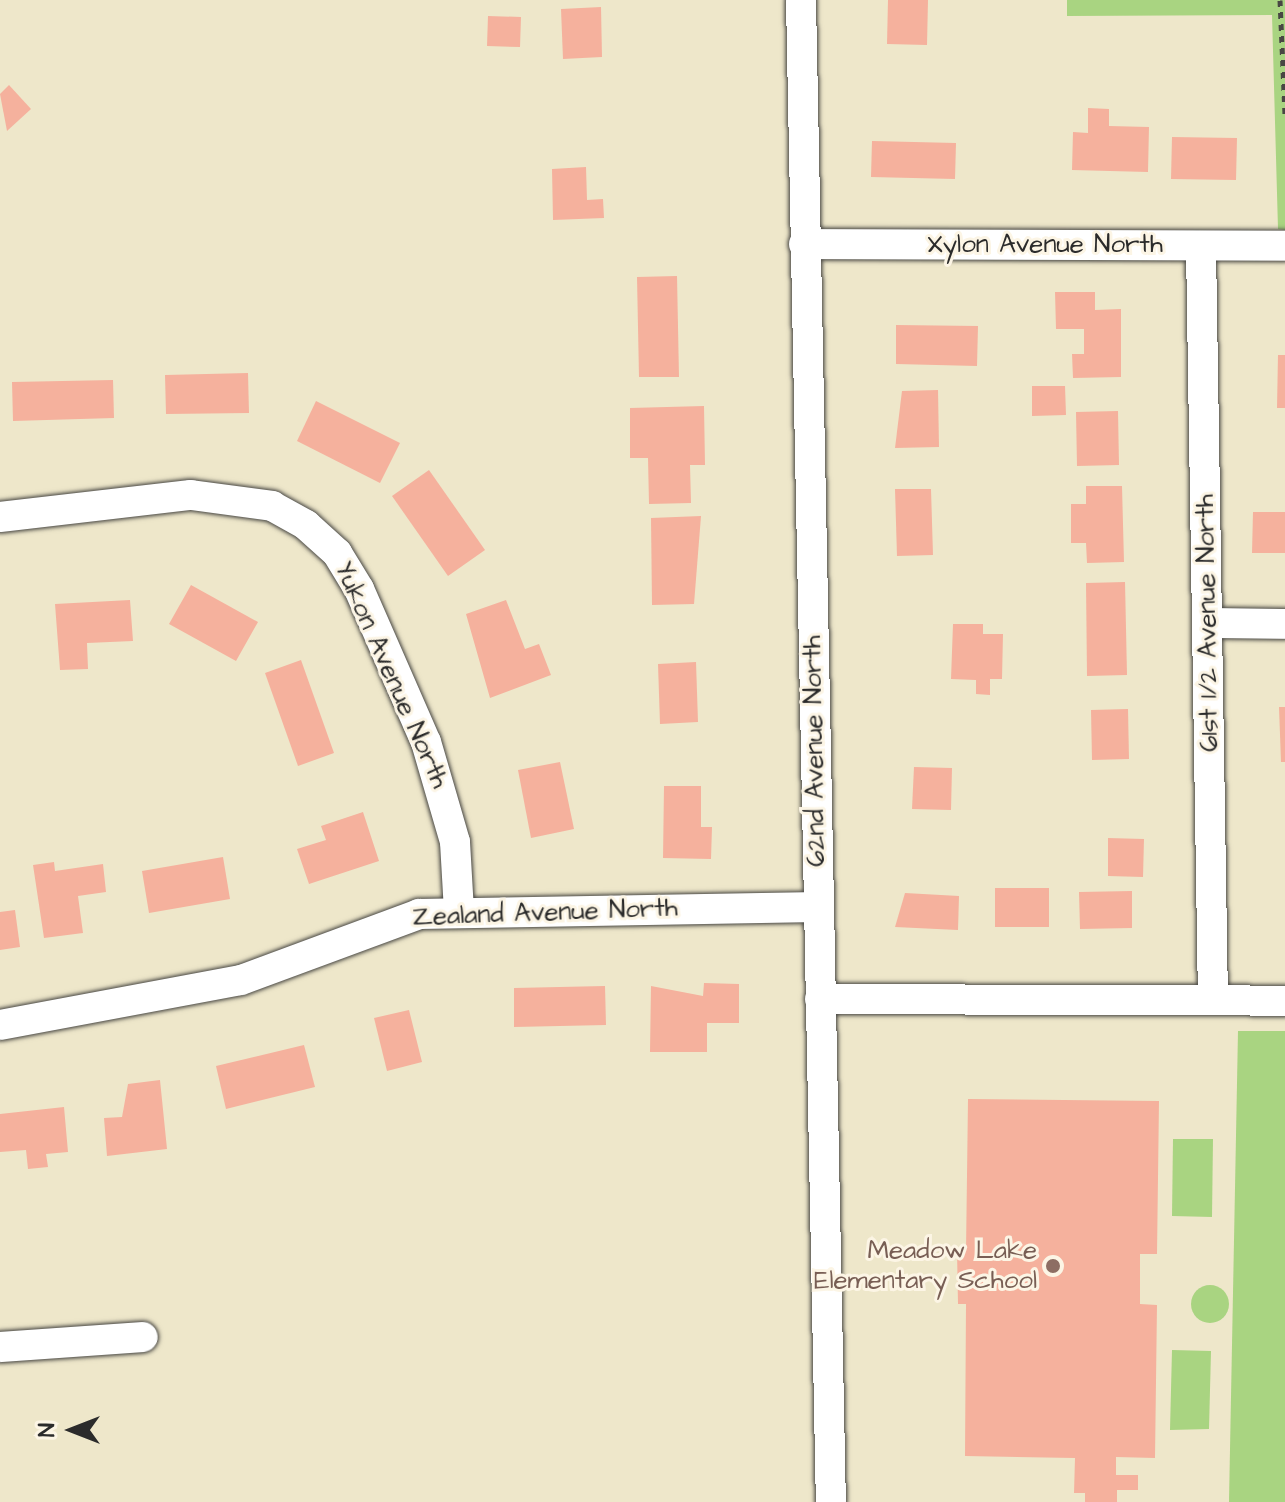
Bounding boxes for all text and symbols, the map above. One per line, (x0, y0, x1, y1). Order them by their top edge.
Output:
street label: Xylon Avenue North (927, 229, 1163, 261)
street label: 61st 1/2 Avenue North (1190, 494, 1226, 752)
street label: Yukon Avenue North (327, 557, 455, 793)
street label: 62nd Avenue North (797, 635, 833, 867)
street label: Zealand Avenue North (412, 893, 678, 933)
place label: Meadow Lake Elementary School (814, 1235, 1037, 1296)
marker: Meadow Lake Elementary School (1044, 1257, 1062, 1275)
north arrow (32, 1390, 112, 1470)
text: N (32, 1423, 63, 1437)

